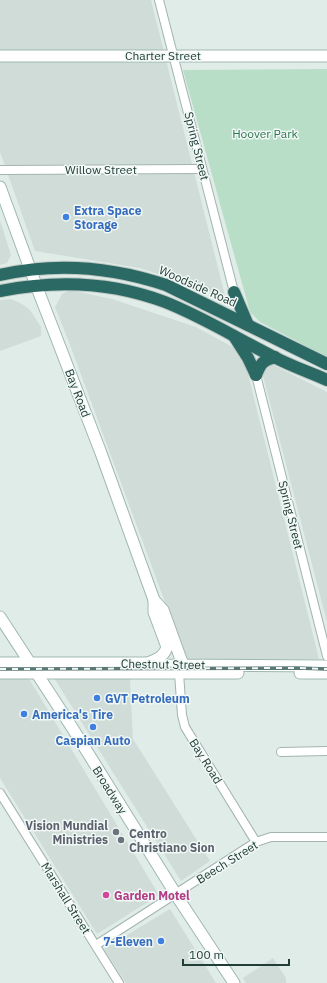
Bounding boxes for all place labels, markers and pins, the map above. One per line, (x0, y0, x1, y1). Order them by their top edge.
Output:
place label: Extra Space Storage (74, 203, 142, 232)
marker: Extra Space Storage (61, 212, 71, 222)
place label: GVT Petroleum (105, 691, 190, 706)
marker: GVT Petroleum (92, 693, 102, 703)
place label: America's Tire (32, 707, 113, 722)
marker: America's Tire (19, 709, 29, 719)
marker: Caspian Auto (88, 722, 98, 732)
place label: Caspian Auto (56, 733, 131, 748)
place label: Vision Mundial Ministries (25, 818, 108, 847)
place label: Centro Christiano Sion (129, 826, 215, 855)
marker: Vision Mundial Ministries (111, 827, 121, 837)
marker: Centro Christiano Sion (116, 835, 126, 845)
place label: Garden Motel (114, 888, 190, 903)
marker: Garden Motel (101, 890, 111, 900)
place label: 7-Eleven (103, 934, 153, 949)
marker: 7-Eleven (156, 936, 166, 946)

